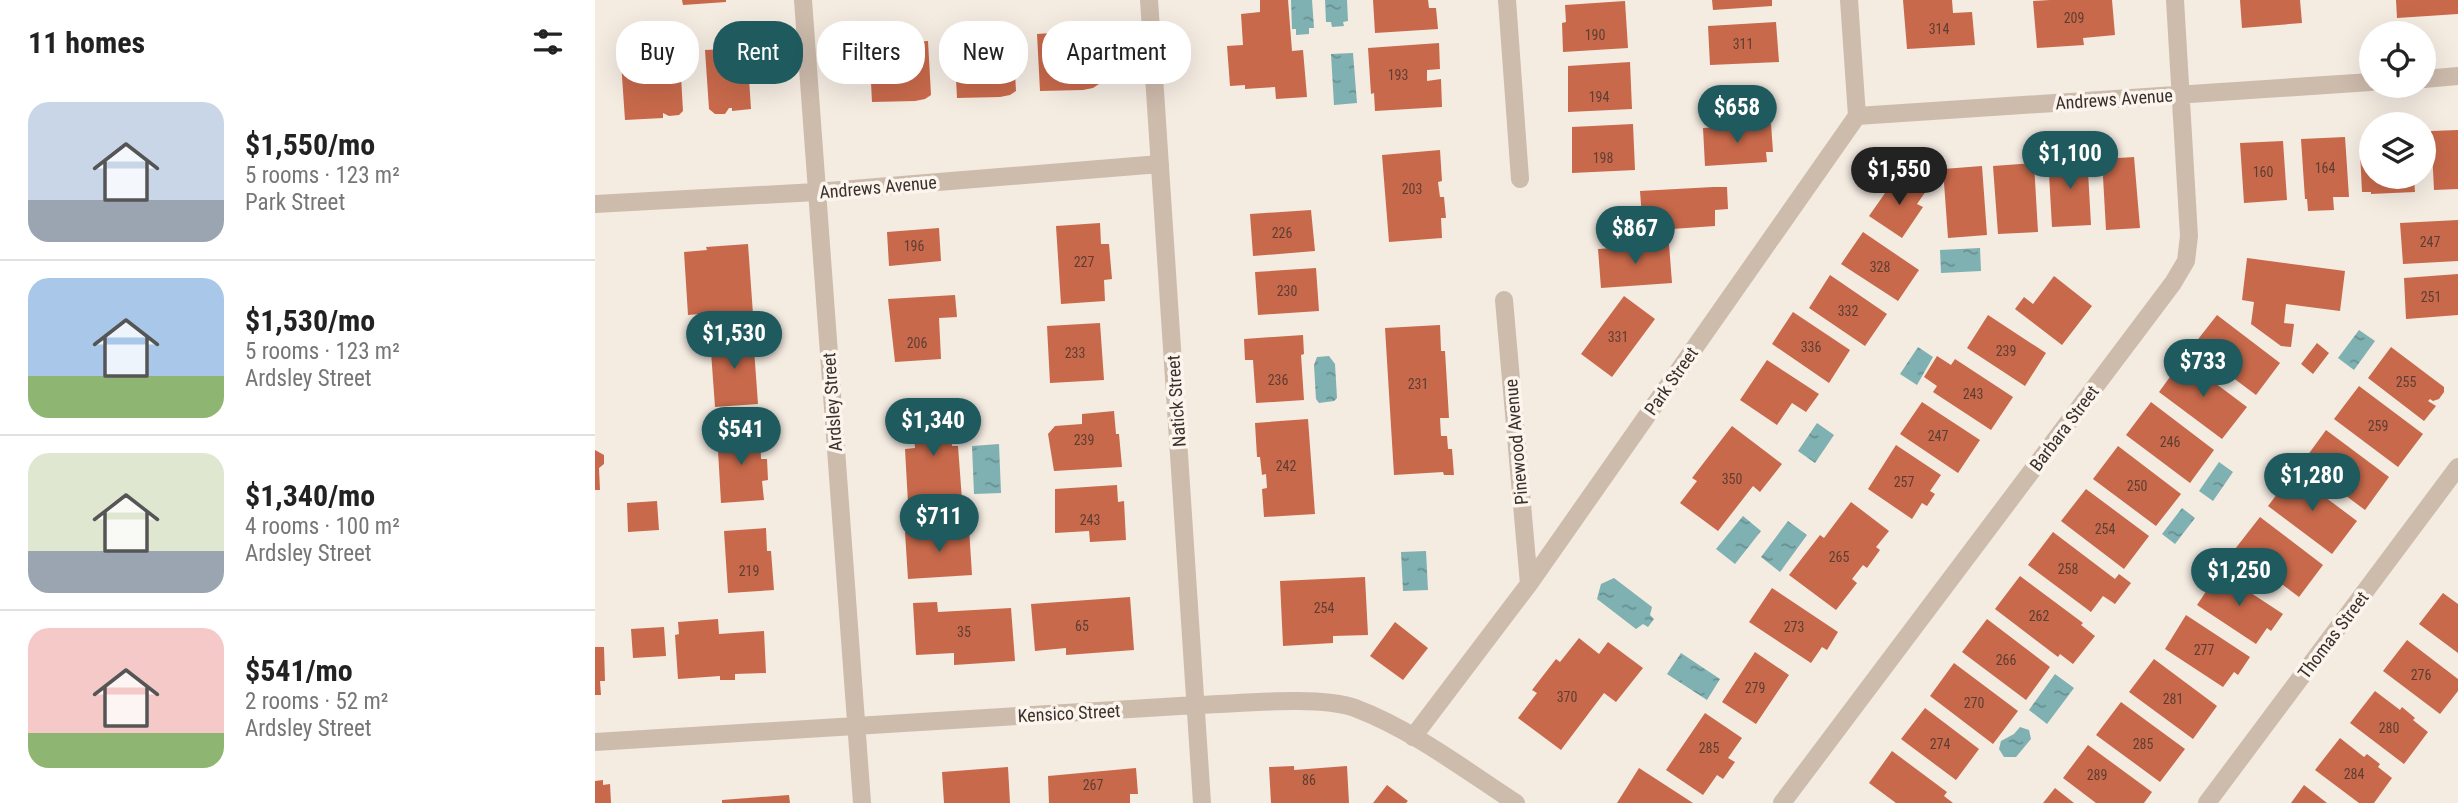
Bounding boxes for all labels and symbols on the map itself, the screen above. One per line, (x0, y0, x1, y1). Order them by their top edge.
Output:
house number: 209 (2064, 10, 2084, 26)
house number: 314 (1929, 21, 1949, 37)
house number: 190 (1585, 27, 1605, 43)
house number: 311 (1733, 36, 1753, 52)
house number: 193 (1388, 67, 1408, 83)
street label: Andrews Avenue (2055, 84, 2173, 114)
pin: $658 (1696, 86, 1778, 145)
house number: 194 (1589, 89, 1609, 105)
pin: $1,100 (2013, 132, 2127, 191)
pin: $1,550 (1842, 148, 1956, 207)
house number: 198 (1593, 150, 1613, 166)
house number: 164 (2315, 160, 2335, 176)
house number: 160 (2253, 164, 2273, 180)
street label: Andrews Avenue (818, 171, 938, 203)
house number: 203 (1402, 181, 1422, 197)
pin: $867 (1594, 206, 1676, 266)
house number: 226 (1272, 225, 1292, 241)
house number: 247 (2420, 234, 2440, 250)
house number: 196 (904, 238, 924, 254)
house number: 227 (1074, 254, 1094, 270)
house number: 328 (1870, 259, 1890, 275)
house number: 230 (1277, 283, 1297, 299)
house number: 251 (2421, 289, 2441, 305)
house number: 332 (1838, 303, 1858, 319)
pin: $1,530 (677, 312, 791, 371)
house number: 331 (1608, 329, 1628, 345)
house number: 206 (907, 335, 927, 351)
house number: 336 (1801, 339, 1821, 355)
pin: $733 (2162, 340, 2244, 399)
street label: Park Street (1640, 343, 1702, 419)
house number: 239 (1996, 343, 2016, 359)
house number: 233 (1065, 345, 1085, 361)
street label: Ardsley Street (818, 352, 846, 452)
street label: Natick Street (1162, 354, 1190, 448)
house number: 236 (1268, 372, 1288, 388)
house number: 255 (2396, 374, 2416, 390)
house number: 231 (1408, 376, 1428, 392)
street label: Pinewood Avenue (1500, 378, 1532, 506)
street label: Barbara Street (2025, 381, 2103, 475)
house number: 243 (1963, 386, 1983, 402)
pin: $1,340 (876, 398, 990, 458)
pin: $541 (700, 407, 782, 467)
house number: 259 (2368, 418, 2388, 434)
house number: 247 (1928, 428, 1948, 444)
house number: 239 (1074, 432, 1094, 448)
house number: 246 (2160, 434, 2180, 450)
pin: $1,280 (2255, 454, 2369, 513)
house number: 242 (1276, 458, 1296, 474)
house number: 350 (1722, 471, 1742, 487)
house number: 257 (1894, 474, 1914, 490)
house number: 250 (2127, 478, 2147, 494)
pin: $711 (898, 494, 980, 554)
house number: 243 (1080, 512, 1100, 528)
house number: 254 (2095, 521, 2115, 537)
pin: $1,250 (2182, 548, 2296, 608)
house number: 265 (1829, 549, 1849, 565)
house number: 258 (2058, 561, 2078, 577)
house number: 219 (739, 563, 759, 579)
street label: Thomas Street (2293, 587, 2373, 683)
house number: 254 (1314, 600, 1334, 616)
house number: 262 (2029, 608, 2049, 624)
house number: 65 (1075, 618, 1089, 634)
house number: 273 (1784, 619, 1804, 635)
house number: 35 (957, 624, 971, 640)
house number: 277 (2194, 642, 2214, 658)
house number: 266 (1996, 652, 2016, 668)
house number: 276 (2411, 667, 2431, 683)
house number: 279 (1745, 680, 1765, 696)
house number: 370 (1557, 689, 1577, 705)
house number: 281 (2163, 691, 2183, 707)
house number: 270 (1964, 695, 1984, 711)
street label: Kensico Street (1017, 700, 1121, 726)
house number: 280 (2379, 720, 2399, 736)
house number: 274 (1930, 736, 1950, 752)
house number: 285 (2133, 736, 2153, 752)
house number: 285 (1699, 740, 1719, 756)
house number: 284 (2344, 766, 2364, 782)
house number: 289 (2087, 767, 2107, 783)
house number: 86 (1302, 772, 1316, 788)
house number: 267 (1083, 777, 1103, 793)

